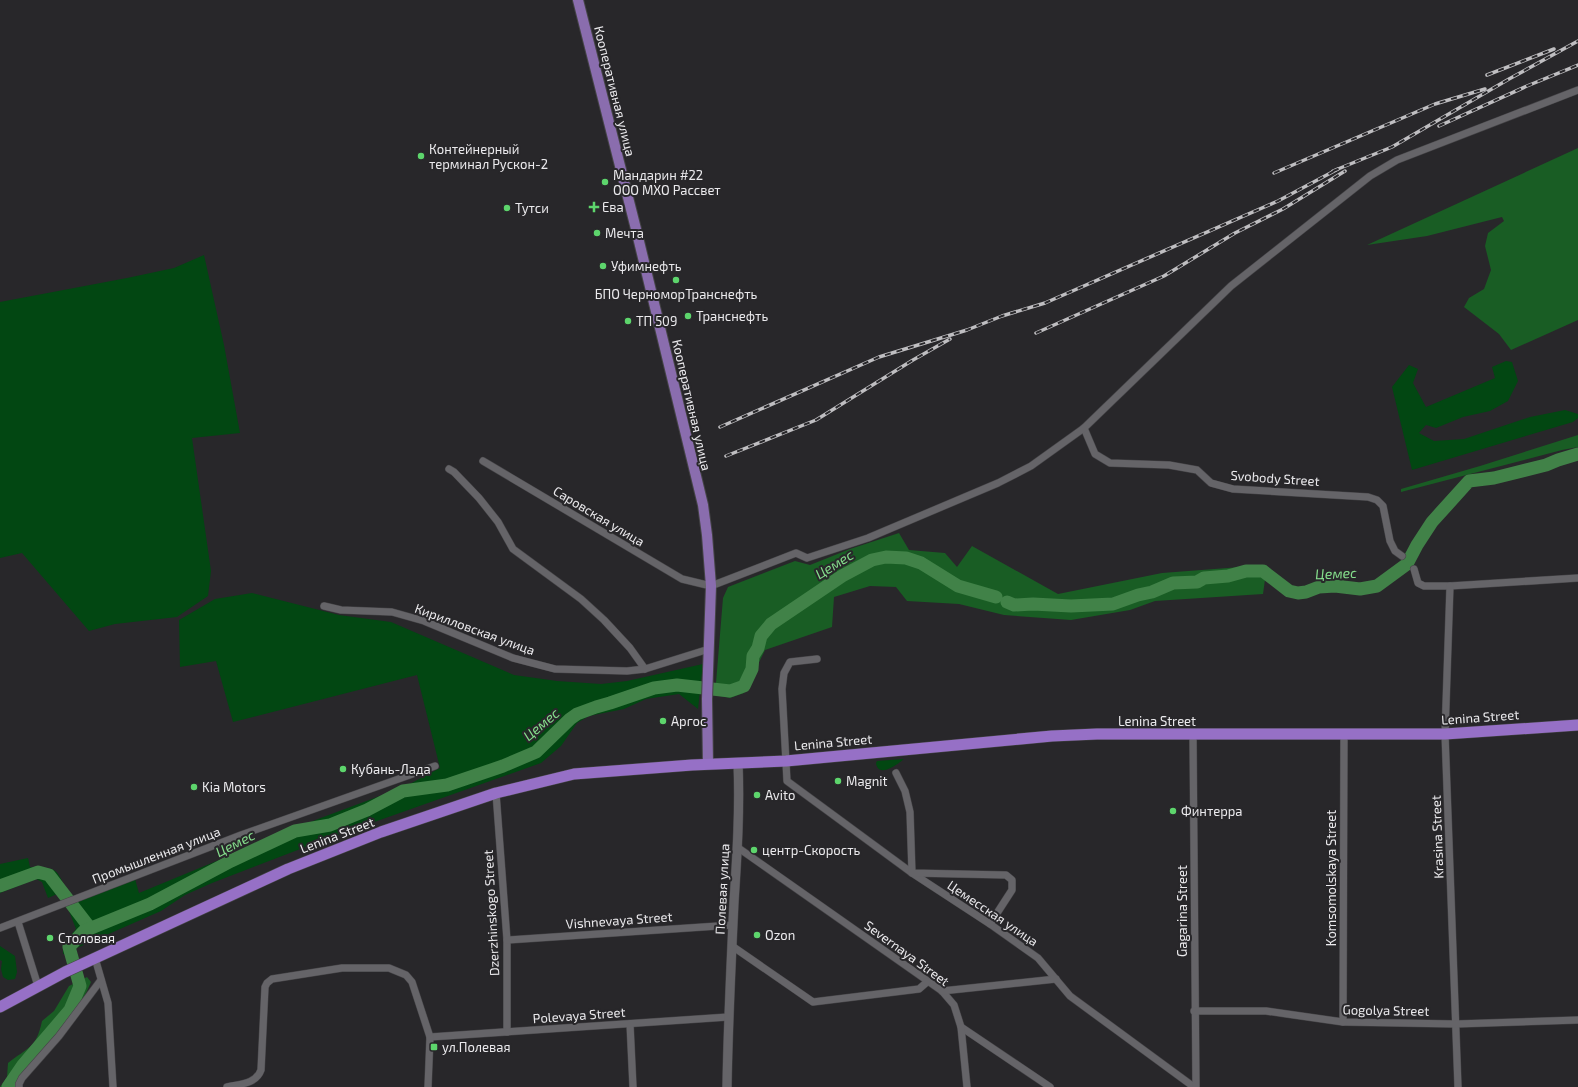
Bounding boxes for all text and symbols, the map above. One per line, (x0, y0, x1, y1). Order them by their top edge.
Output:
street label: Кооперативная улица (591, 24, 639, 158)
place label: Контейнерный терминал Рускон-2 (429, 141, 548, 172)
marker: Контейнерный терминал Рускон-2 (416, 151, 426, 161)
place label: Мандарин #22 ООО МХО Рассвет (613, 167, 721, 198)
marker: Мандарин #22 ООО МХО Рассвет (600, 177, 610, 187)
place label: Ева (602, 199, 624, 215)
place label: Тутси (515, 200, 549, 216)
marker: Ева (589, 202, 599, 212)
marker: Тутси (502, 203, 512, 213)
place label: Мечта (605, 225, 644, 241)
marker: Мечта (592, 228, 602, 238)
place label: Уфимнефть (611, 258, 682, 274)
marker: Уфимнефть (598, 261, 608, 271)
marker: БПО ЧерноморТранснефть (671, 275, 681, 285)
place label: БПО ЧерноморТранснефть (595, 286, 758, 302)
place label: Транснефть (696, 308, 768, 324)
marker: Транснефть (683, 311, 693, 321)
place label: ТП 509 (636, 313, 677, 329)
marker: ТП 509 (623, 316, 633, 326)
street label: Кооперативная улица (669, 338, 715, 472)
street label: Svobody Street (1230, 467, 1320, 489)
street label: Саровская улица (550, 482, 648, 550)
water label: Цемес (812, 546, 856, 582)
water label: Цемес (1315, 564, 1357, 582)
street label: Кирилловская улица (413, 600, 537, 658)
water label: Цемес (519, 704, 563, 744)
street label: Lenina Street (1440, 706, 1520, 728)
place label: Аргос (671, 713, 706, 729)
street label: Lenina Street (1118, 713, 1196, 729)
marker: Аргос (658, 716, 668, 726)
street label: Lenina Street (793, 731, 873, 753)
place label: Кубань-Лада (351, 761, 431, 777)
marker: Кубань-Лада (338, 764, 348, 774)
place label: Magnit (846, 773, 888, 789)
marker: Magnit (833, 776, 843, 786)
place label: Kia Motors (202, 779, 266, 795)
marker: Kia Motors (189, 782, 199, 792)
place label: Avito (765, 787, 795, 803)
marker: Avito (752, 790, 762, 800)
street label: Krasina Street (1428, 795, 1446, 879)
place label: Финтерра (1181, 803, 1243, 819)
marker: Финтерра (1168, 806, 1178, 816)
street label: Komsomolskaya Street (1323, 810, 1339, 946)
street label: Lenina Street (298, 814, 376, 856)
street label: Промышленная улица (90, 823, 222, 887)
water label: Цемес (212, 826, 258, 860)
place label: центр-Скорость (762, 842, 861, 858)
street label: Полевая улица (712, 843, 732, 935)
marker: центр-Скорость (749, 845, 759, 855)
street label: Dzerzhinskogo Street (480, 849, 502, 977)
street label: Gagarina Street (1174, 865, 1190, 957)
street label: Цемесская улица (945, 877, 1041, 949)
street label: Vishnevaya Street (565, 908, 673, 932)
street label: Severnaya Street (861, 917, 953, 989)
place label: Ozon (765, 927, 795, 943)
place label: Столовая (58, 930, 115, 946)
marker: Ozon (752, 930, 762, 940)
marker: Столовая (45, 933, 55, 943)
street label: Gogolya Street (1343, 1001, 1430, 1019)
street label: Polevaya Street (532, 1004, 626, 1026)
place label: ул.Полевая (442, 1039, 511, 1055)
marker: ул.Полевая (429, 1042, 439, 1052)

